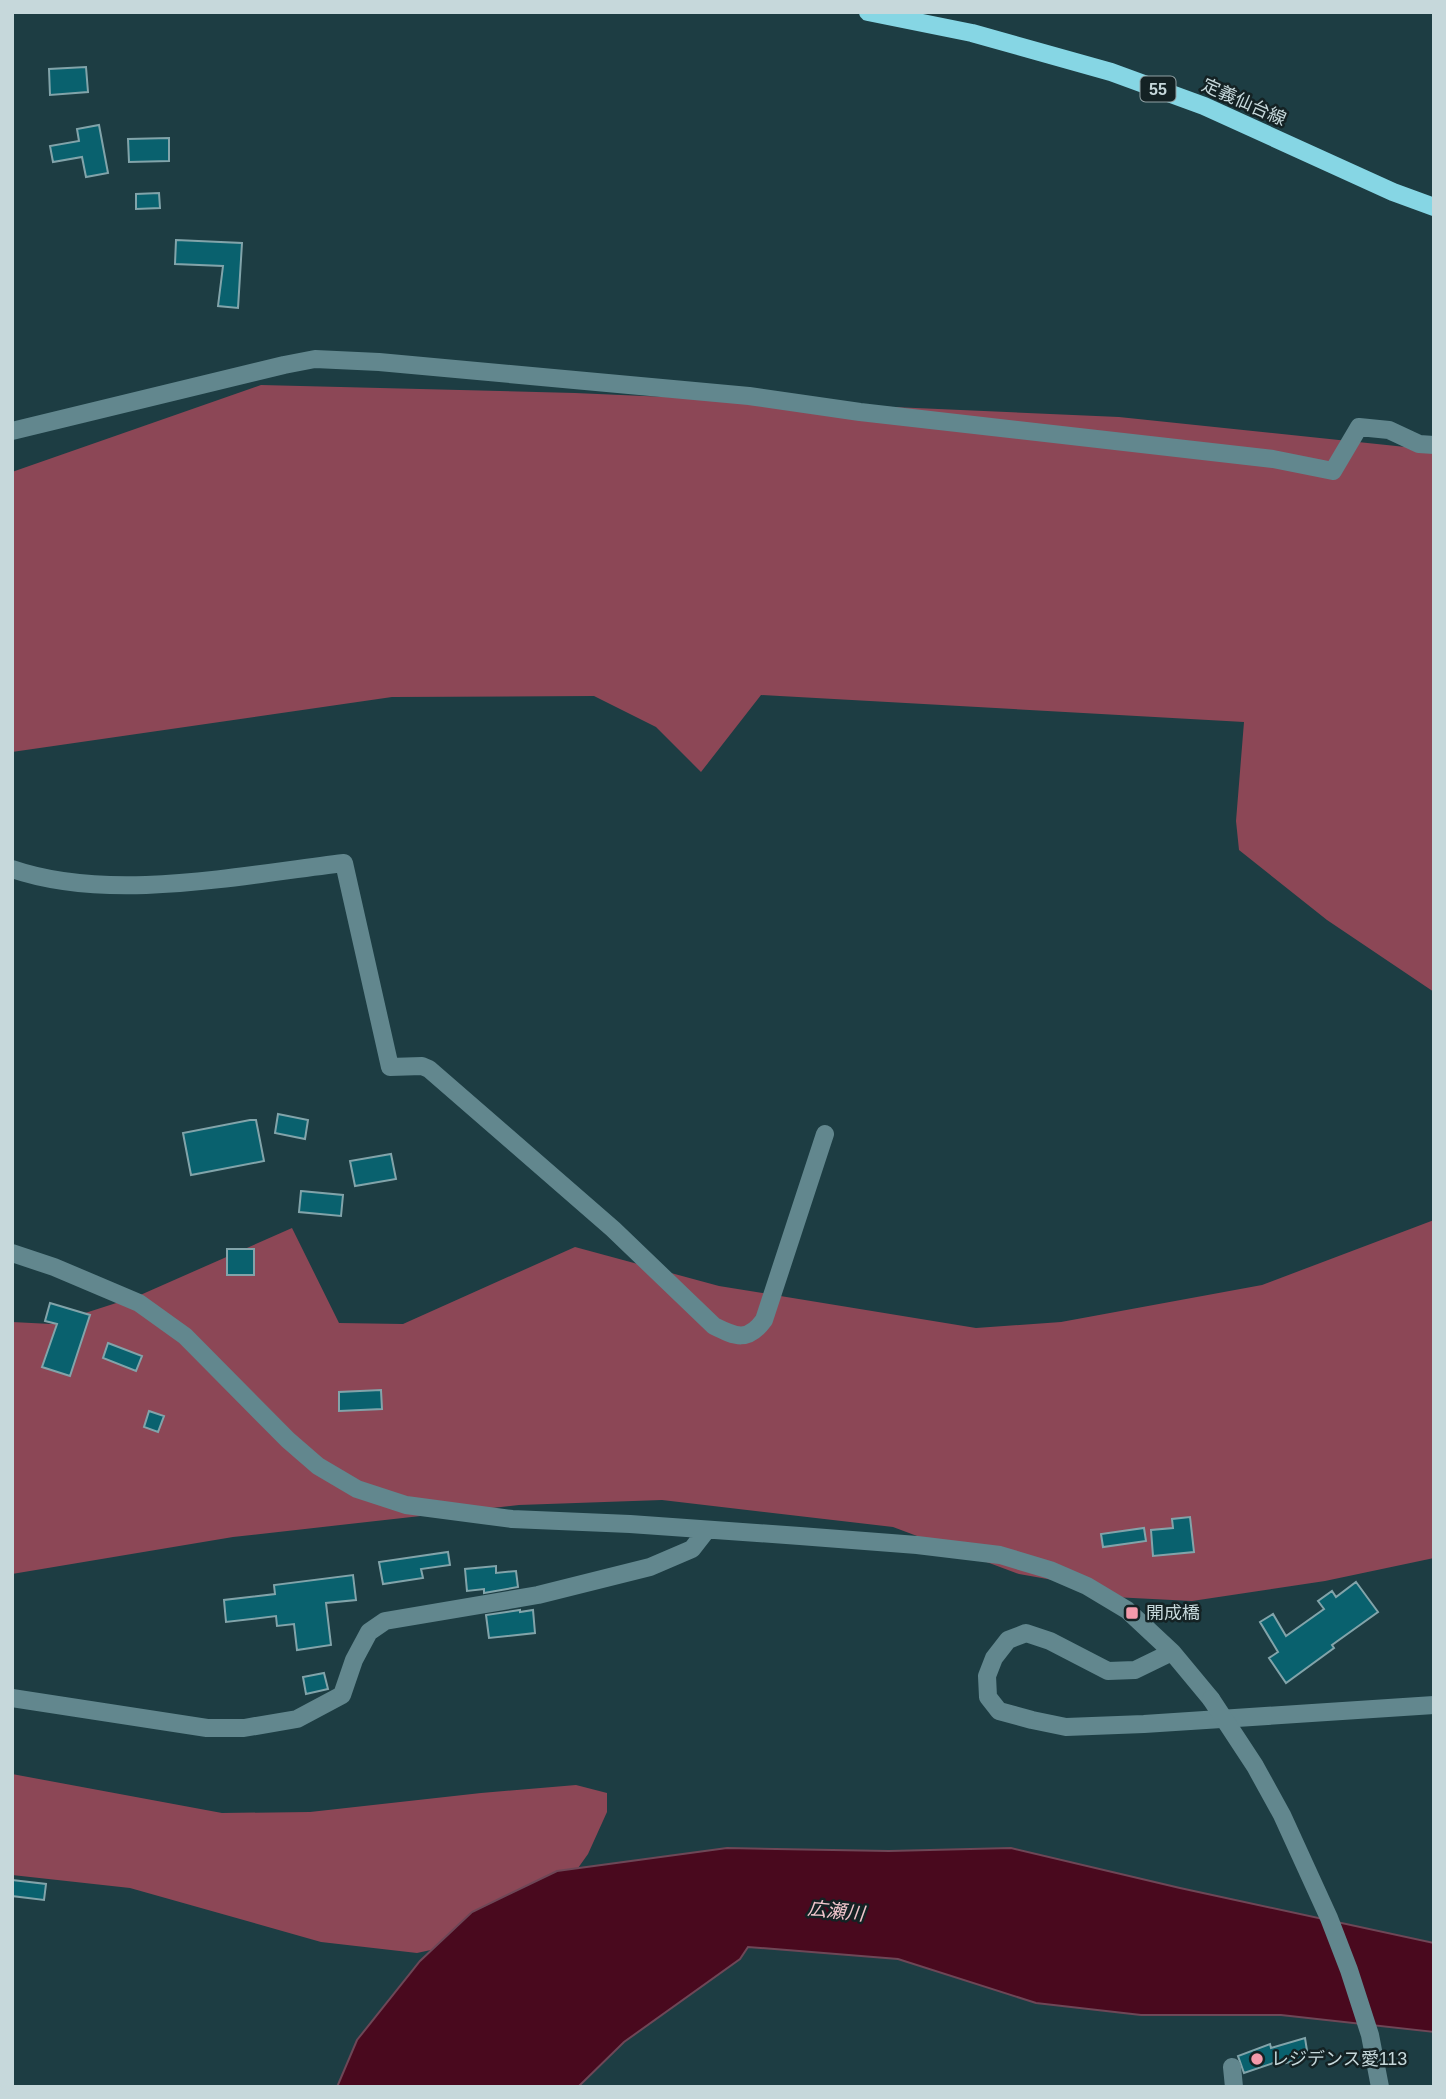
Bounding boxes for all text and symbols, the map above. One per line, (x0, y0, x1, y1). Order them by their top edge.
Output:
street label: 定義仙台線 (1199, 75, 1289, 129)
road number: 55 (1140, 76, 1176, 102)
place label: 開成橋 (1146, 1603, 1200, 1623)
marker: 開成橋 (1124, 1605, 1140, 1621)
water label: 広瀬川 (807, 1898, 867, 1925)
place label: レジデンス愛113 (1271, 2049, 1407, 2069)
marker: レジデンス愛113 (1249, 2051, 1265, 2067)

